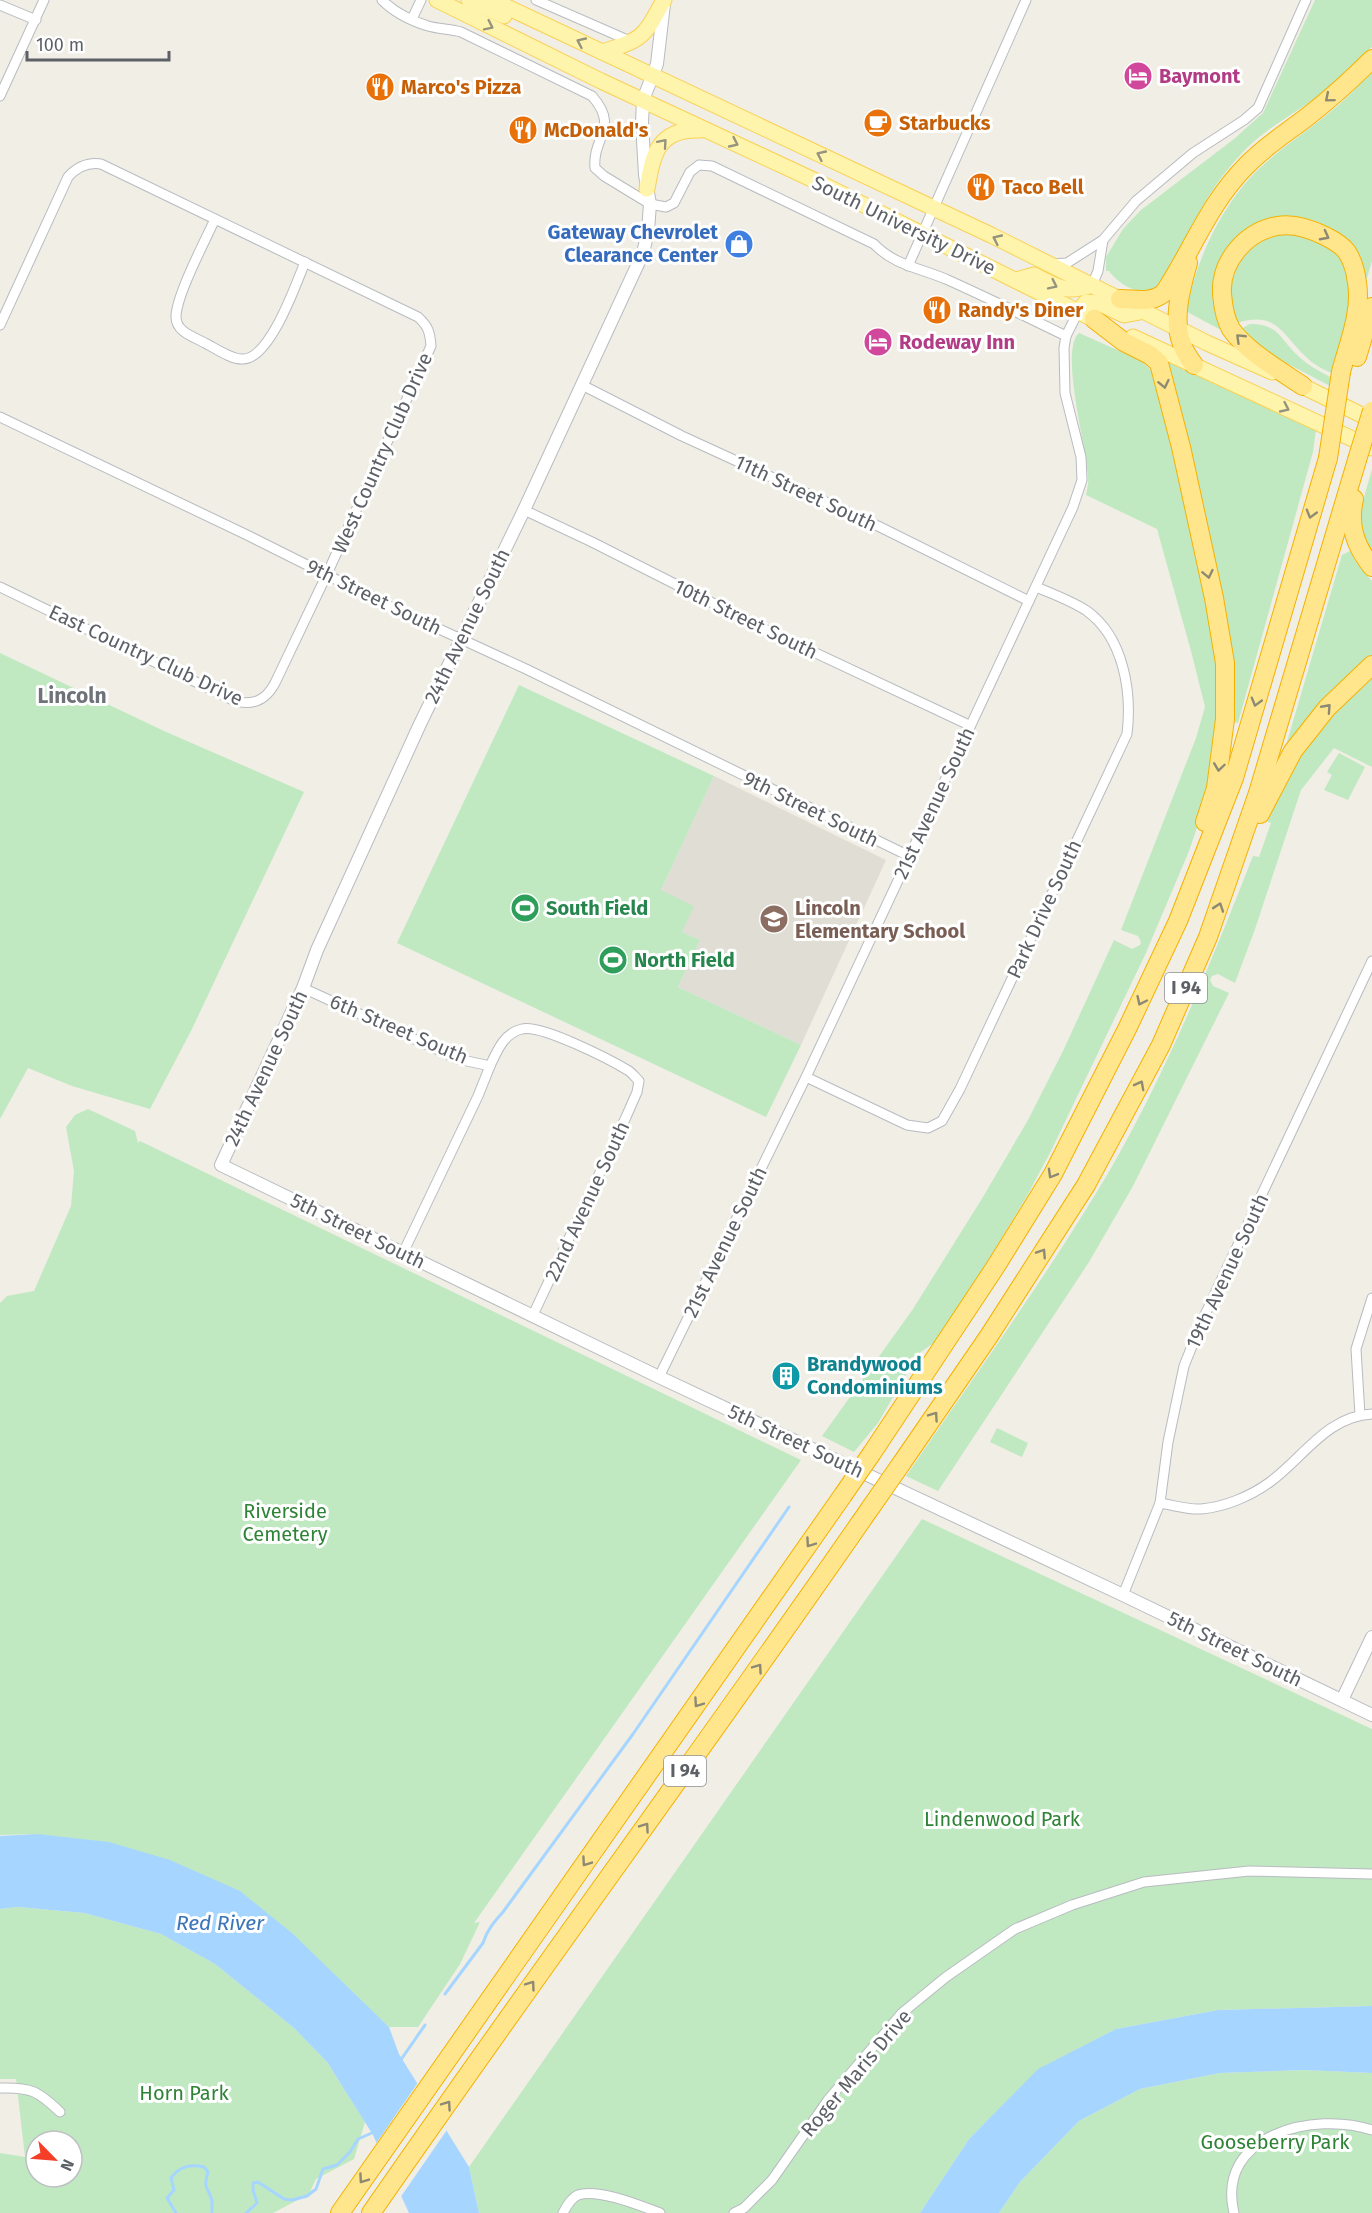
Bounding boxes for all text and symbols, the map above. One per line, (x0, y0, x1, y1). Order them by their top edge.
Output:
one-way arrow (483, 18, 494, 30)
scale bar (27, 24, 170, 62)
text: 100 m (36, 34, 84, 56)
one-way arrow (577, 37, 588, 49)
hotel icon: Baymont (1122, 60, 1154, 92)
place label: Baymont (1159, 64, 1240, 88)
restaurant icon: Marco's Pizza (364, 71, 396, 103)
place label: Marco's Pizza (401, 75, 521, 99)
one-way arrow (1325, 91, 1336, 102)
cafe icon: Starbucks (862, 107, 894, 139)
place label: Starbucks (899, 111, 991, 135)
restaurant icon: McDonald's (507, 114, 539, 146)
place label: McDonald's (544, 118, 649, 142)
one-way arrow (728, 135, 739, 147)
one-way arrow (655, 139, 666, 150)
one-way arrow (817, 151, 828, 163)
street label: South University Drive (808, 170, 1000, 280)
restaurant icon: Taco Bell (965, 171, 997, 203)
place label: Taco Bell (1002, 175, 1084, 199)
place label: Gateway Chevrolet Clearance Center (548, 220, 719, 267)
shop icon: Gateway Chevrolet Clearance Center (723, 228, 755, 260)
one-way arrow (1319, 229, 1329, 240)
one-way arrow (993, 234, 1004, 246)
one-way arrow (1047, 278, 1058, 289)
restaurant icon: Randy's Diner (921, 294, 953, 326)
place label: Randy's Diner (958, 298, 1084, 322)
hotel icon: Rodeway Inn (862, 326, 894, 358)
place label: Rodeway Inn (899, 330, 1015, 354)
one-way arrow (1236, 334, 1247, 345)
street label: West Country Club Drive (327, 349, 437, 557)
one-way arrow (1157, 379, 1170, 389)
one-way arrow (1279, 400, 1290, 412)
street label: 11th Street South (731, 450, 881, 536)
one-way arrow (1306, 509, 1318, 519)
street label: 24th Avenue South (419, 545, 515, 707)
street label: 9th Street South (302, 554, 446, 640)
one-way arrow (1201, 569, 1214, 579)
street label: 10th Street South (670, 574, 822, 664)
street label: East Country Club Drive (45, 599, 247, 711)
district label: Lincoln (37, 683, 107, 709)
one-way arrow (1251, 696, 1263, 707)
one-way arrow (1320, 704, 1331, 715)
street label: 21st Avenue South (888, 723, 980, 883)
one-way arrow (1213, 762, 1225, 771)
street label: 9th Street South (739, 766, 883, 852)
street label: Park Drive South (1001, 836, 1087, 982)
sports icon: South Field (509, 892, 541, 924)
place label: South Field (546, 896, 648, 920)
place label: Lincoln Elementary School (795, 896, 965, 943)
one-way arrow (1211, 902, 1224, 913)
school or university icon: Lincoln Elementary School (758, 903, 790, 935)
sports icon: North Field (597, 944, 629, 976)
place label: North Field (634, 948, 735, 972)
road number: I 94 (1165, 973, 1207, 1003)
street label: 24th Avenue South (219, 986, 313, 1150)
street label: 6th Street South (326, 989, 472, 1069)
one-way arrow (1136, 994, 1148, 1005)
one-way arrow (1133, 1080, 1144, 1091)
street label: 22nd Avenue South (539, 1117, 635, 1285)
street label: 21st Avenue South (678, 1163, 772, 1321)
one-way arrow (1048, 1168, 1060, 1178)
street label: 5th Street South (287, 1188, 429, 1274)
street label: 19th Avenue South (1181, 1190, 1273, 1352)
one-way arrow (1035, 1249, 1046, 1260)
place label: Brandywood Condominiums (807, 1352, 943, 1399)
building icon: Brandywood Condominiums (770, 1360, 802, 1392)
street label: 5th Street South (724, 1399, 868, 1483)
one-way arrow (927, 1411, 938, 1422)
park label: Riverside Cemetery (242, 1499, 328, 1546)
one-way arrow (806, 1536, 817, 1547)
street label: 5th Street South (1164, 1606, 1306, 1692)
one-way arrow (751, 1664, 762, 1675)
one-way arrow (694, 1696, 705, 1707)
road number: I 94 (664, 1756, 706, 1786)
park label: Lindenwood Park (924, 1807, 1081, 1831)
one-way arrow (638, 1823, 649, 1834)
one-way arrow (582, 1856, 593, 1867)
water label: Red River (176, 1910, 265, 1936)
one-way arrow (524, 1981, 535, 1992)
street label: Roger Maris Drive (796, 2004, 916, 2142)
park label: Horn Park (139, 2081, 229, 2105)
one-way arrow (440, 2100, 451, 2111)
north arrow (24, 2129, 84, 2189)
park label: Gooseberry Park (1201, 2130, 1350, 2154)
text: N (56, 2156, 78, 2174)
one-way arrow (359, 2173, 370, 2184)

